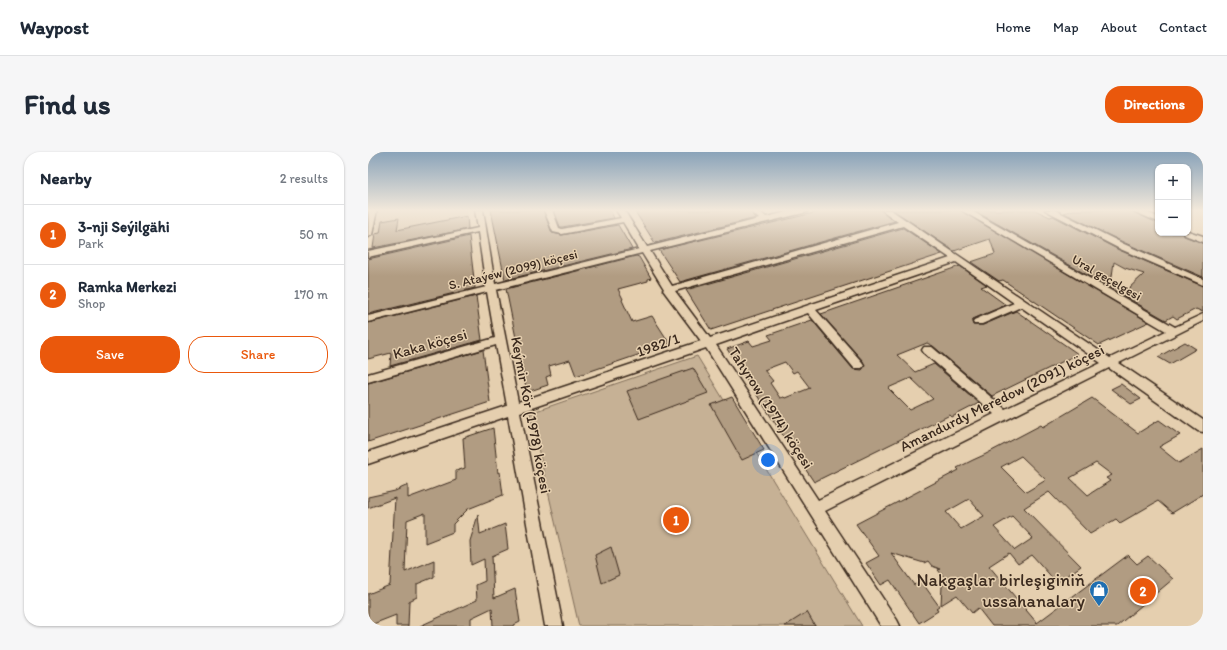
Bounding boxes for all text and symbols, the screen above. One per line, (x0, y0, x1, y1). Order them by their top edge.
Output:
text: Waypost (20, 16, 89, 39)
text: Home (996, 19, 1031, 36)
text: Map (1053, 19, 1079, 36)
text: About (1101, 19, 1137, 36)
text: Contact (1159, 19, 1207, 36)
button: Directions (1105, 86, 1203, 123)
text: Find us (24, 87, 111, 121)
map controls (1155, 164, 1191, 236)
button: + (1155, 164, 1191, 200)
text: Nearby (40, 168, 92, 188)
text: 2 results (280, 171, 328, 186)
button: − (1155, 200, 1191, 236)
text: 3-nji Seýilgähi (78, 218, 170, 236)
text: 1 (50, 227, 56, 242)
text: 50 m (299, 227, 328, 242)
text: Park (78, 236, 104, 251)
street label: S. Ataýew (2099) köçesi (447, 246, 579, 293)
street label: Ural geçelgesi (1069, 251, 1144, 303)
text: Ramka Merkezi (78, 278, 177, 296)
text: 2 (50, 287, 56, 302)
text: 170 m (294, 287, 328, 302)
text: Shop (78, 296, 105, 311)
street label: Kaka köçesi (391, 325, 469, 363)
street label: 1982/1 (634, 329, 682, 361)
street label: Keýmir Kör (1978) köçesi (507, 335, 555, 495)
button: Save (40, 336, 180, 373)
button: Share (188, 336, 328, 373)
street label: Amandurdy Meredow (2091) köçesi (897, 341, 1107, 455)
street label: Tahyrow (1974) köçesi (725, 344, 817, 472)
your location (758, 450, 778, 470)
pin: 1 (663, 505, 689, 535)
place label: Nakgaşlar birleşiginiň ussahanalary (916, 569, 1086, 612)
pin: 2 (1130, 576, 1156, 606)
shop icon: Nakgaşlar birleşiginiň ussahanalary (1088, 579, 1110, 607)

